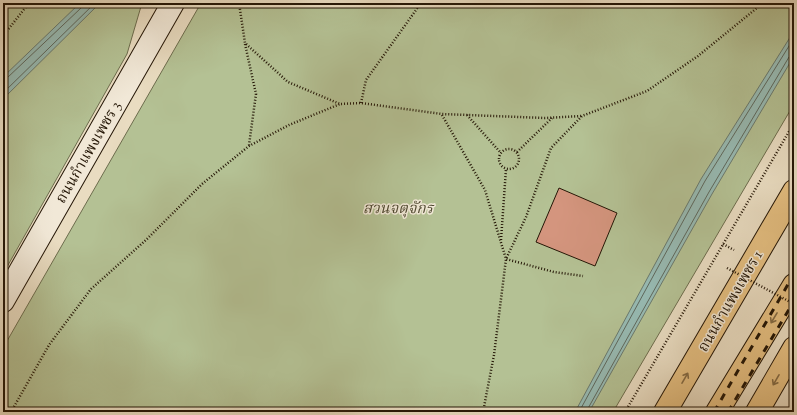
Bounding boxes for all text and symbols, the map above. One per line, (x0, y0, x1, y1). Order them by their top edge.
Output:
street label: ถนนกำแพงเพชร 3 (51, 98, 127, 208)
park label: สวนจตุจักร (363, 199, 435, 220)
street label: ถนนกำแพงเพชร 1 (694, 247, 769, 356)
one-way arrow (769, 312, 777, 324)
one-way arrow (682, 372, 690, 384)
one-way arrow (771, 374, 779, 386)

